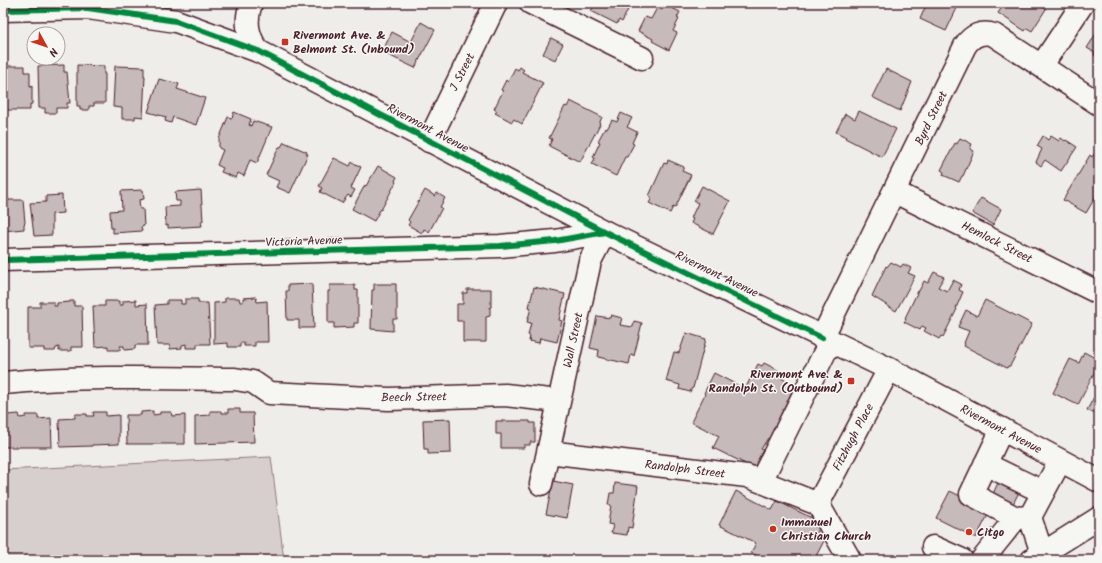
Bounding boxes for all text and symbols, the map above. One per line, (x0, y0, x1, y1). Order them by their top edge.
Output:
north arrow (26, 26, 66, 66)
place label: Rivermont Ave. & Belmont St. (Inbound) (293, 26, 415, 59)
marker: Rivermont Ave. & Belmont St. (Inbound) (280, 37, 290, 47)
text: N (44, 43, 62, 60)
street label: J Street (445, 49, 480, 95)
street label: Byrd Street (910, 87, 953, 149)
street label: Rivermont Avenue (383, 99, 473, 158)
street label: Hemlock Street (958, 216, 1036, 269)
street label: Victoria Avenue (265, 231, 344, 252)
street label: Rivermont Avenue (672, 246, 762, 303)
street label: Wall Street (558, 310, 589, 370)
place label: Rivermont Ave. & Randolph St. (Outbound) (709, 365, 843, 398)
marker: Rivermont Ave. & Randolph St. (Outbound) (846, 376, 856, 386)
street label: Beech Street (381, 387, 447, 408)
street label: Fitzhugh Place (828, 400, 879, 474)
street label: Rivermont Avenue (956, 400, 1046, 459)
street label: Randolph Street (644, 455, 727, 484)
place label: Immanuel Christian Church (781, 513, 871, 546)
place label: Citgo (977, 523, 1005, 542)
marker: Immanuel Christian Church (768, 524, 778, 534)
marker: Citgo (964, 527, 974, 537)

